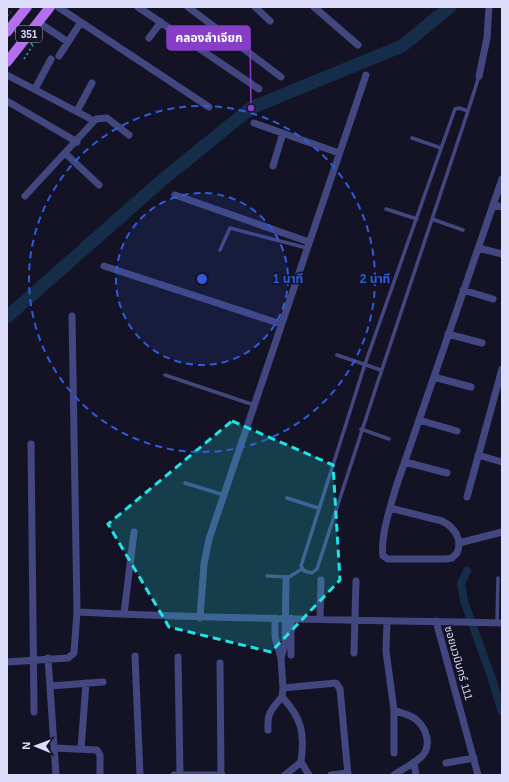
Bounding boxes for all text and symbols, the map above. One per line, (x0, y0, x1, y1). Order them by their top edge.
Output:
road number: 351 (16, 26, 42, 42)
callout: คลองลำเจียก (167, 26, 250, 50)
text: คลองลำเจียก (176, 31, 243, 45)
centre of rings (195, 272, 209, 286)
text: 1 นาที (273, 272, 303, 286)
text: 2 นาที (360, 272, 390, 286)
street label: ซอยนวมินทร์ 111 (443, 625, 475, 701)
north arrow (16, 726, 56, 766)
text: N (20, 742, 32, 750)

